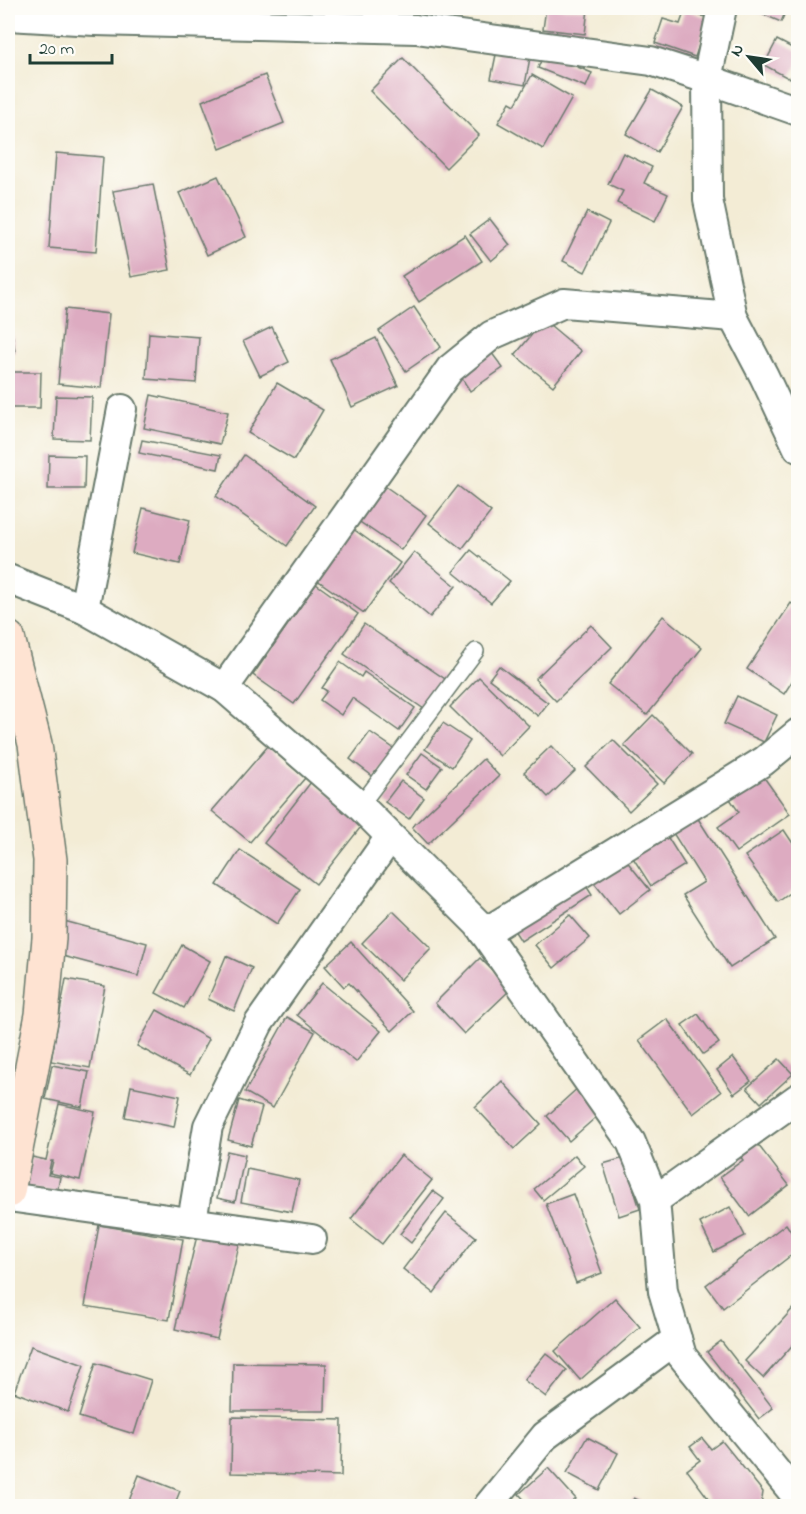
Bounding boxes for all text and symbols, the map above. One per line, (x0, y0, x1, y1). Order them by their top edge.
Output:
scale bar (30, 27, 112, 65)
north arrow (719, 27, 779, 87)
text: 20 m (39, 37, 74, 63)
text: N (725, 40, 751, 61)

